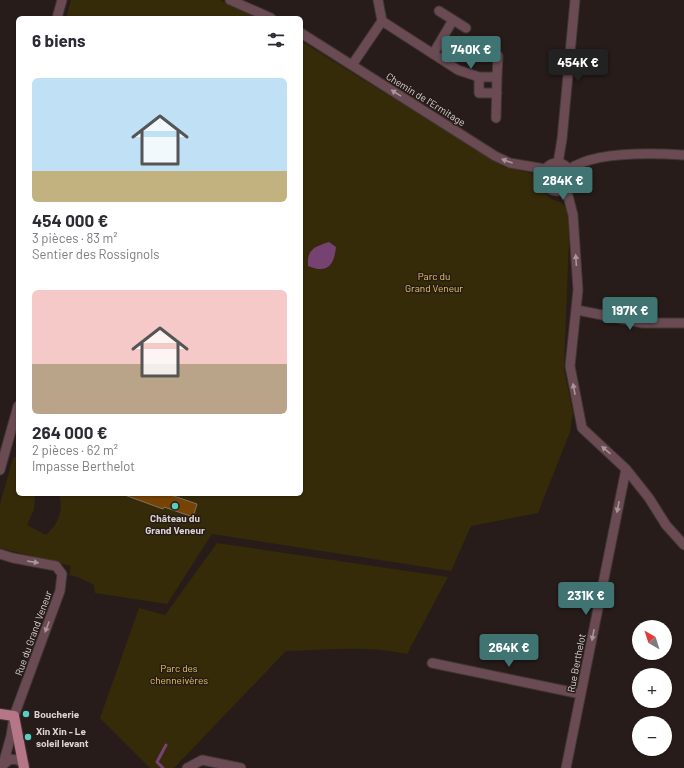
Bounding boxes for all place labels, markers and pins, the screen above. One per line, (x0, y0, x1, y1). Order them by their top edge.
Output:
pin: 740K € (438, 36, 504, 70)
pin: 454K € (545, 49, 611, 83)
pin: 284K € (530, 167, 596, 201)
pin: 197K € (597, 297, 663, 331)
marker: Château du Grand Veneur (170, 501, 180, 511)
place label: Château du Grand Veneur (145, 512, 205, 536)
pin: 231K € (553, 582, 619, 616)
pin: 264K € (476, 634, 542, 668)
place label: Boucherie (34, 708, 80, 720)
marker: Boucherie (21, 709, 31, 719)
place label: Xin Xin - Le soleil levant (36, 725, 89, 749)
marker: Xin Xin - Le soleil levant (23, 732, 33, 742)

